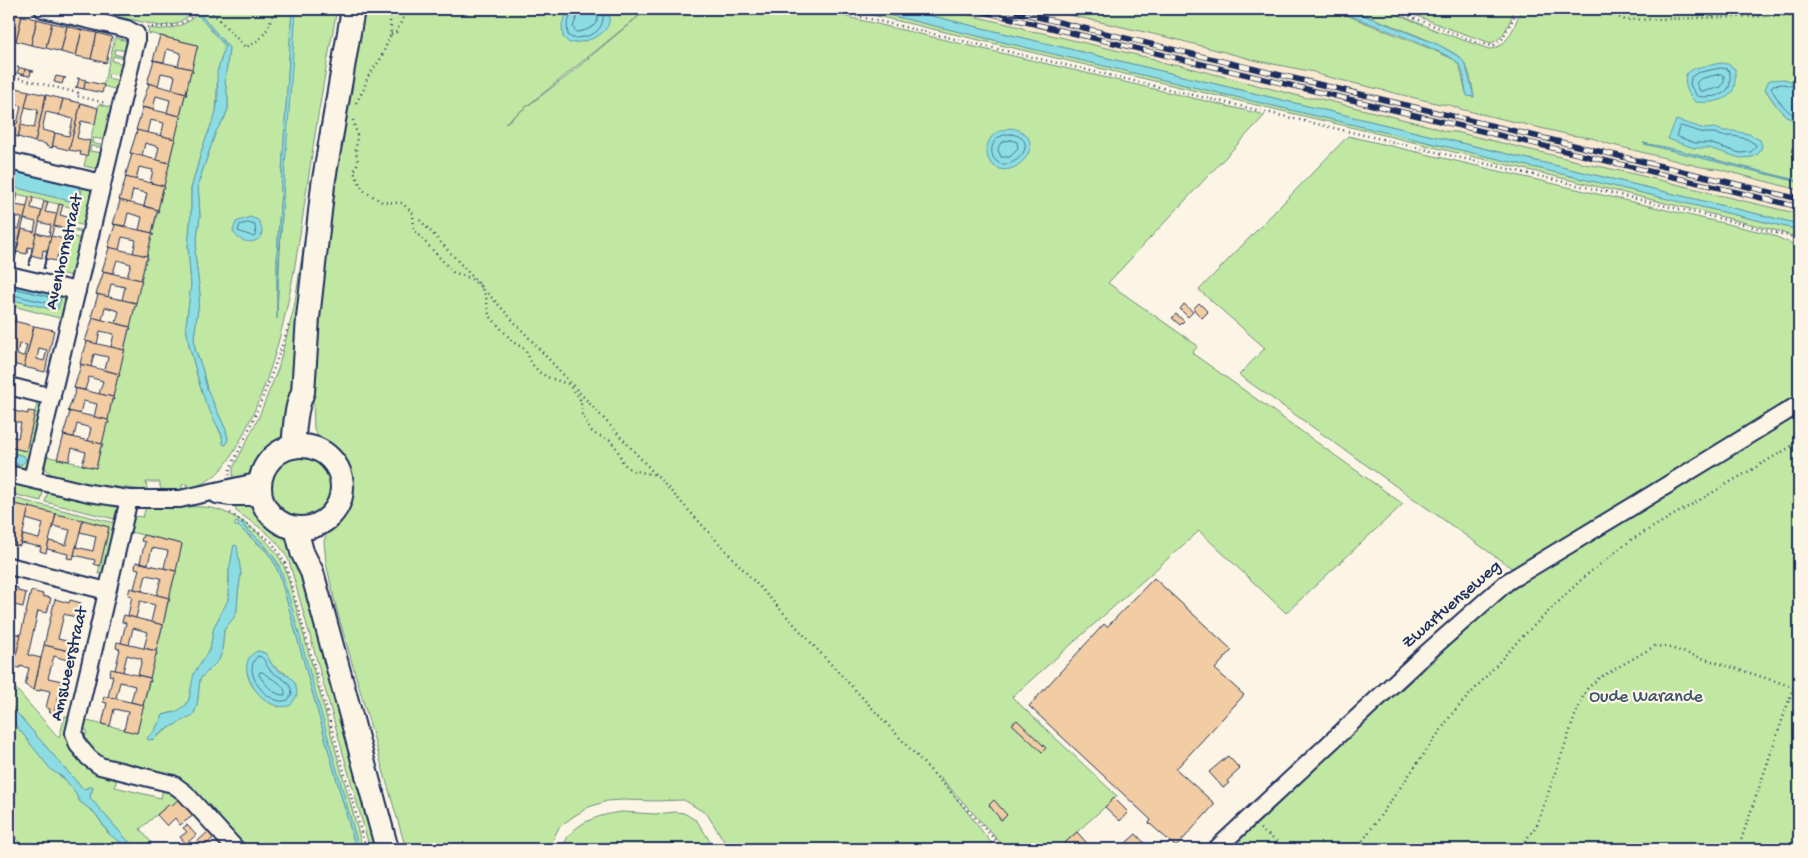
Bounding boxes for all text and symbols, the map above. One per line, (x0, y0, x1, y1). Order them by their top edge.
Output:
street label: Avenhornstraat (41, 191, 89, 312)
street label: Zwartvenseweg (1398, 556, 1506, 654)
street label: Amsweerstraat (47, 603, 94, 723)
park label: Oude Warande (1589, 687, 1703, 708)

